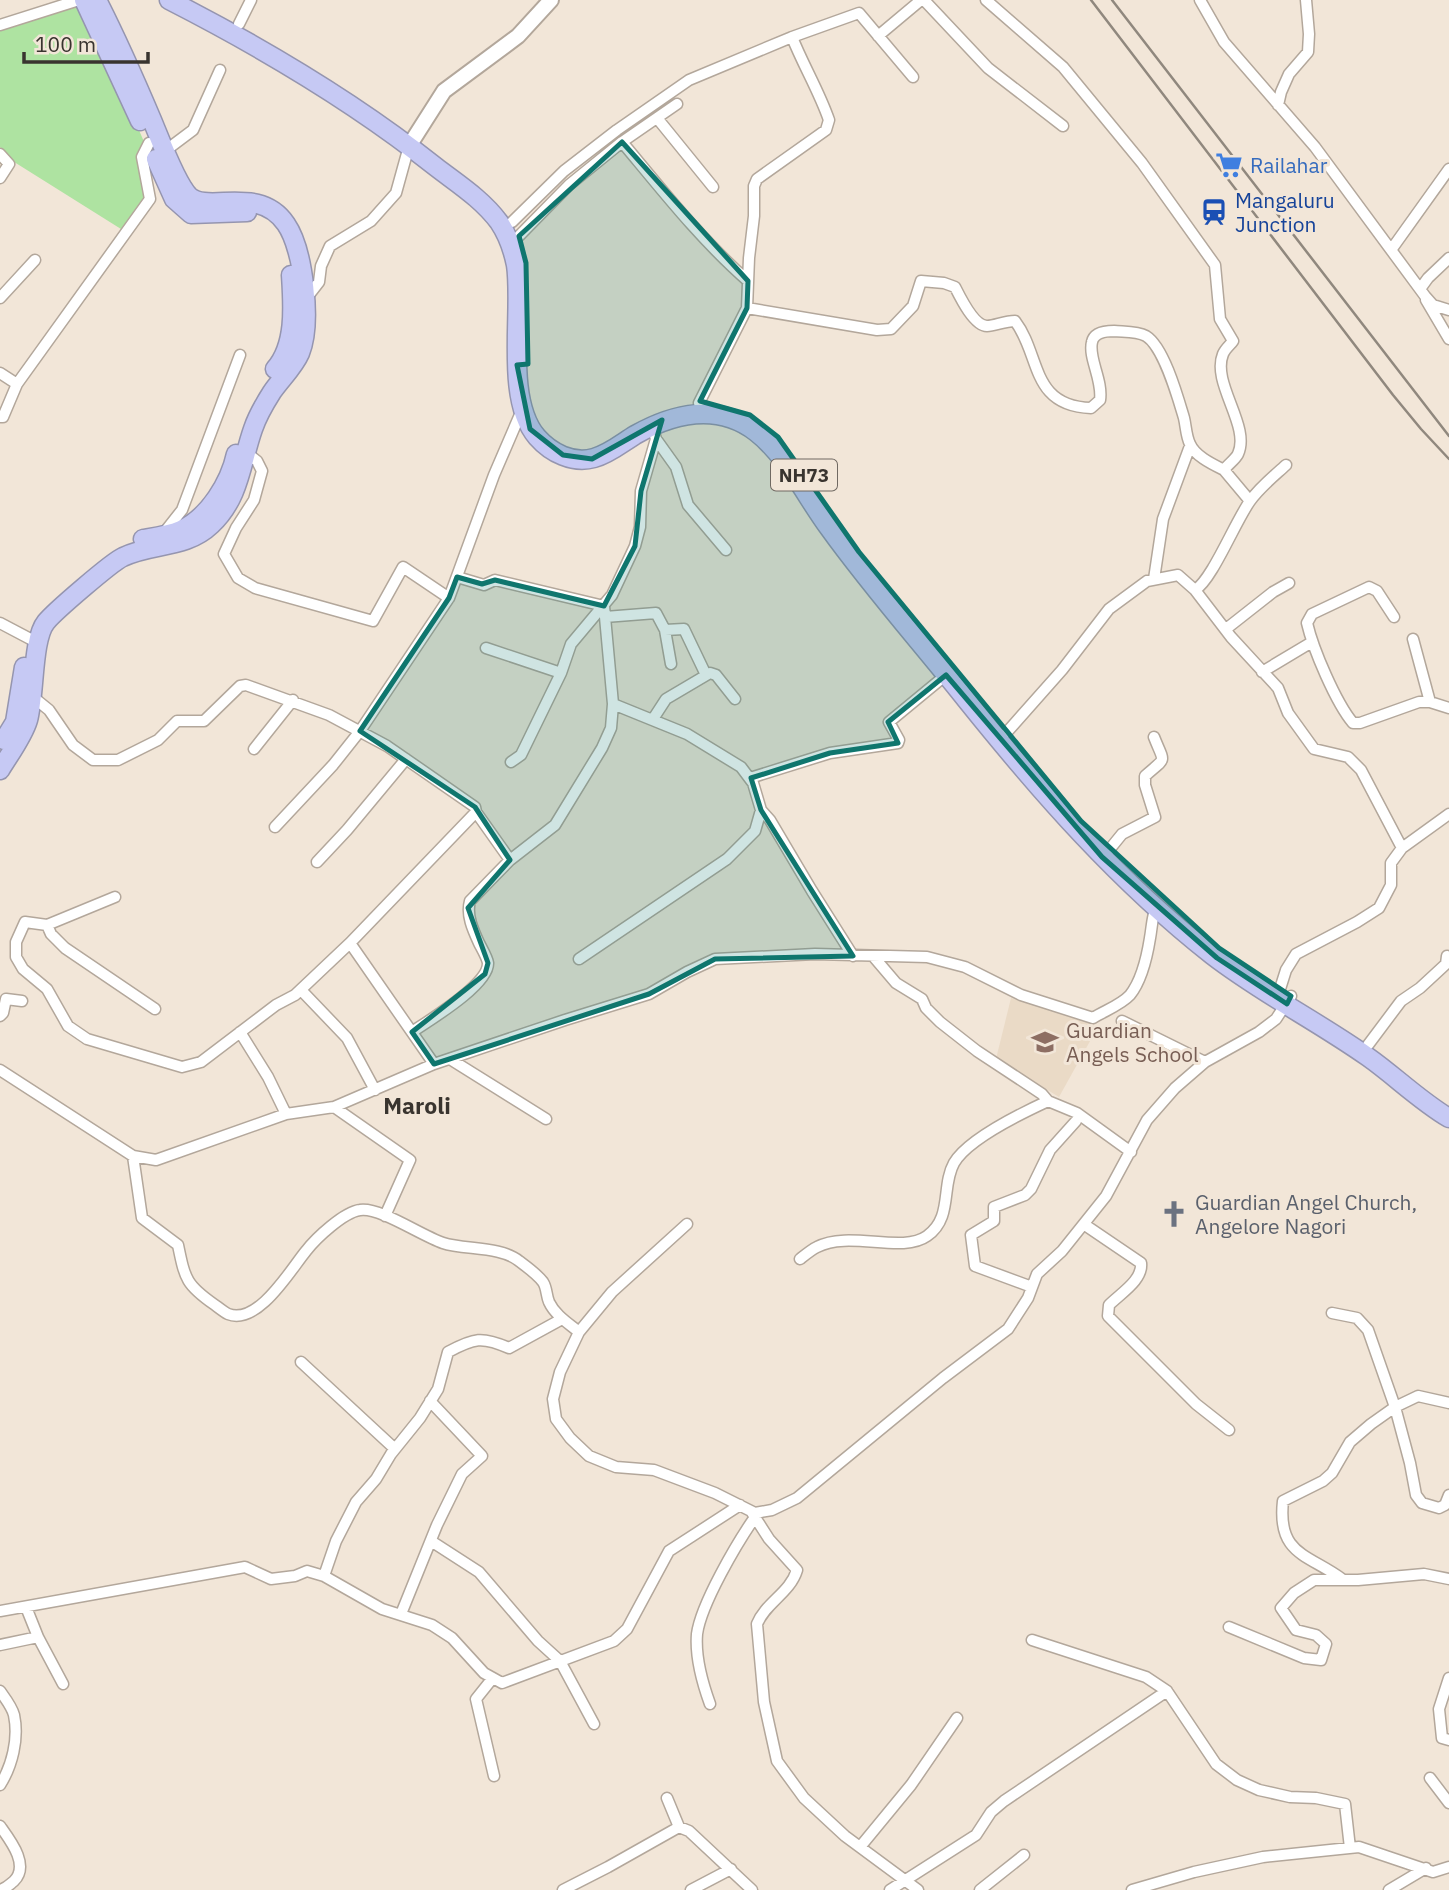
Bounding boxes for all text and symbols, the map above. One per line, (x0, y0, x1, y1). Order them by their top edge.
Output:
scale bar (24, 21, 149, 65)
text: 100 m (35, 30, 96, 58)
supermarket icon: Railahar (1214, 150, 1244, 180)
place label: Railahar (1250, 151, 1328, 179)
place label: Mangaluru Junction (1235, 186, 1335, 238)
station icon: Mangaluru Junction (1199, 197, 1229, 227)
road number: NH73 (771, 460, 837, 490)
place label: Guardian Angels School (1066, 1016, 1199, 1068)
school or university icon: Guardian Angels School (1030, 1027, 1060, 1057)
district label: Maroli (383, 1090, 451, 1120)
place label: Guardian Angel Church, Angelore Nagori (1195, 1188, 1417, 1240)
church icon: Guardian Angel Church, Angelore Nagori (1159, 1199, 1189, 1229)

